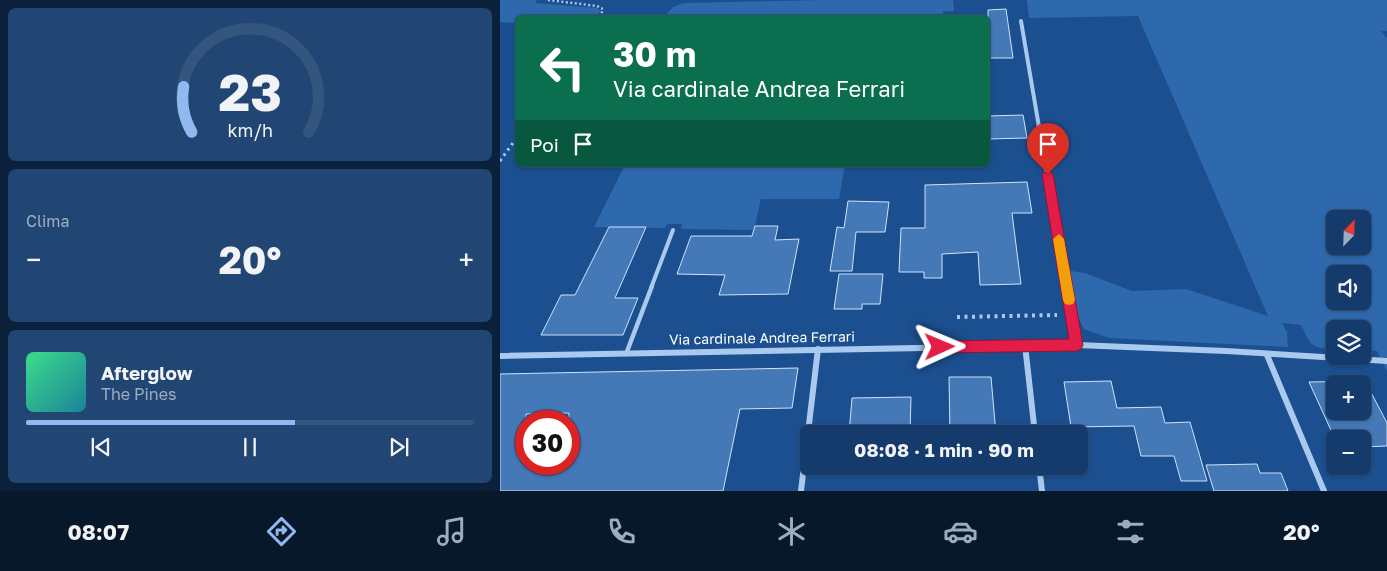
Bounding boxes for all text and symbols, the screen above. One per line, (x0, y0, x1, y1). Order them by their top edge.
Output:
text: 30 m (613, 33, 696, 75)
icon: left (530, 35, 595, 100)
text: 23 (218, 60, 282, 122)
text: Via cardinale Andrea Ferrari (613, 75, 905, 102)
text: km/h (227, 119, 273, 141)
pin (1027, 123, 1069, 174)
icon: arrive (569, 130, 597, 158)
icon: arrive (1034, 130, 1062, 158)
text: Poi (530, 133, 559, 156)
north arrow (1326, 210, 1371, 255)
map controls (1326, 210, 1371, 475)
text: Clima (26, 211, 70, 231)
text: 20° (219, 237, 281, 282)
text: − (26, 243, 41, 276)
text: + (459, 243, 474, 276)
button: sound (1326, 265, 1371, 310)
position arrow (913, 320, 965, 372)
button: layers (1326, 320, 1371, 365)
street label: Via cardinale Andrea Ferrari (669, 327, 855, 348)
text: Afterglow (101, 361, 192, 384)
button: + (1326, 375, 1371, 420)
text: The Pines (101, 384, 176, 404)
speed limit sign: 30 (515, 410, 580, 475)
button: − (1326, 430, 1371, 475)
icon: previous (87, 433, 115, 461)
icon: pause (236, 433, 264, 461)
icon: next (385, 433, 413, 461)
text: 08:08 · 1 min · 90 m (854, 438, 1034, 461)
icon: directions (264, 514, 299, 549)
icon: music (434, 514, 469, 549)
icon: phone (604, 514, 639, 549)
icon: climate (774, 514, 809, 549)
icon: car (943, 514, 978, 549)
icon: filters (1113, 514, 1148, 549)
text: 08:07 (67, 518, 129, 545)
text: 20° (1283, 518, 1319, 545)

